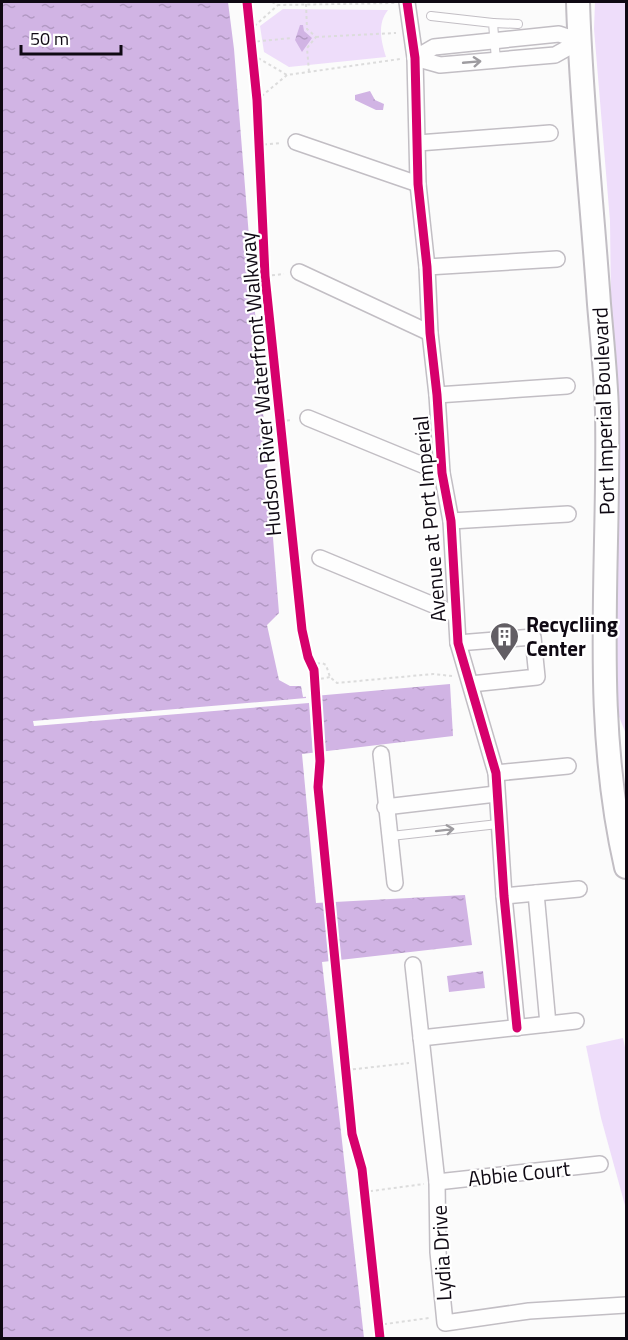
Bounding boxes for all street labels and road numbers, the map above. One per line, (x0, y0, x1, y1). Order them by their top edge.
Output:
street label: Hudson River Waterfront Walkway (231, 230, 289, 538)
street label: Port Imperial Boulevard (583, 307, 623, 515)
street label: Avenue at Port Imperial (404, 414, 454, 624)
street label: Abbie Court (466, 1152, 572, 1194)
street label: Lydia Drive (423, 1204, 459, 1302)

